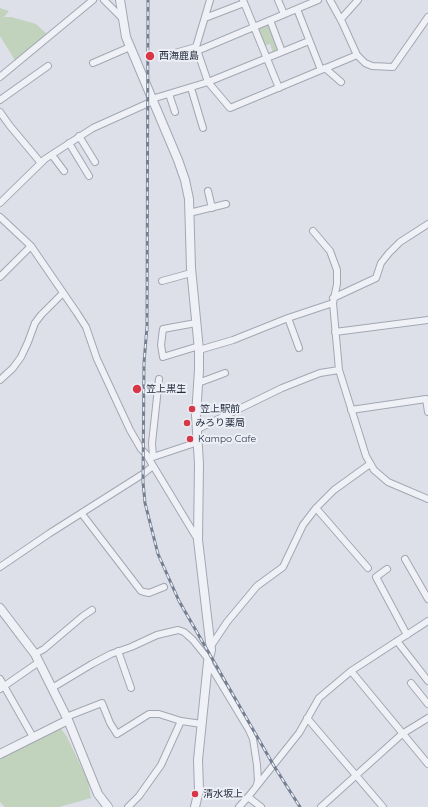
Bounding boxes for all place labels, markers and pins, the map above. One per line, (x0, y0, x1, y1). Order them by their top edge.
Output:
marker: 西海鹿島 (144, 50, 156, 62)
place label: 西海鹿島 (159, 50, 199, 62)
marker: 笠上黒生 (131, 383, 143, 395)
place label: 笠上黒生 (146, 383, 186, 395)
place label: 笠上駅前 (200, 403, 240, 415)
marker: 笠上駅前 (187, 404, 197, 414)
place label: みろり薬局 (195, 417, 245, 429)
marker: みろり薬局 (182, 418, 192, 428)
place label: Kampo Cafe (198, 433, 256, 445)
marker: Kampo Cafe (185, 434, 195, 444)
place label: 清水坂上 (203, 788, 243, 800)
marker: 清水坂上 (190, 789, 200, 799)

